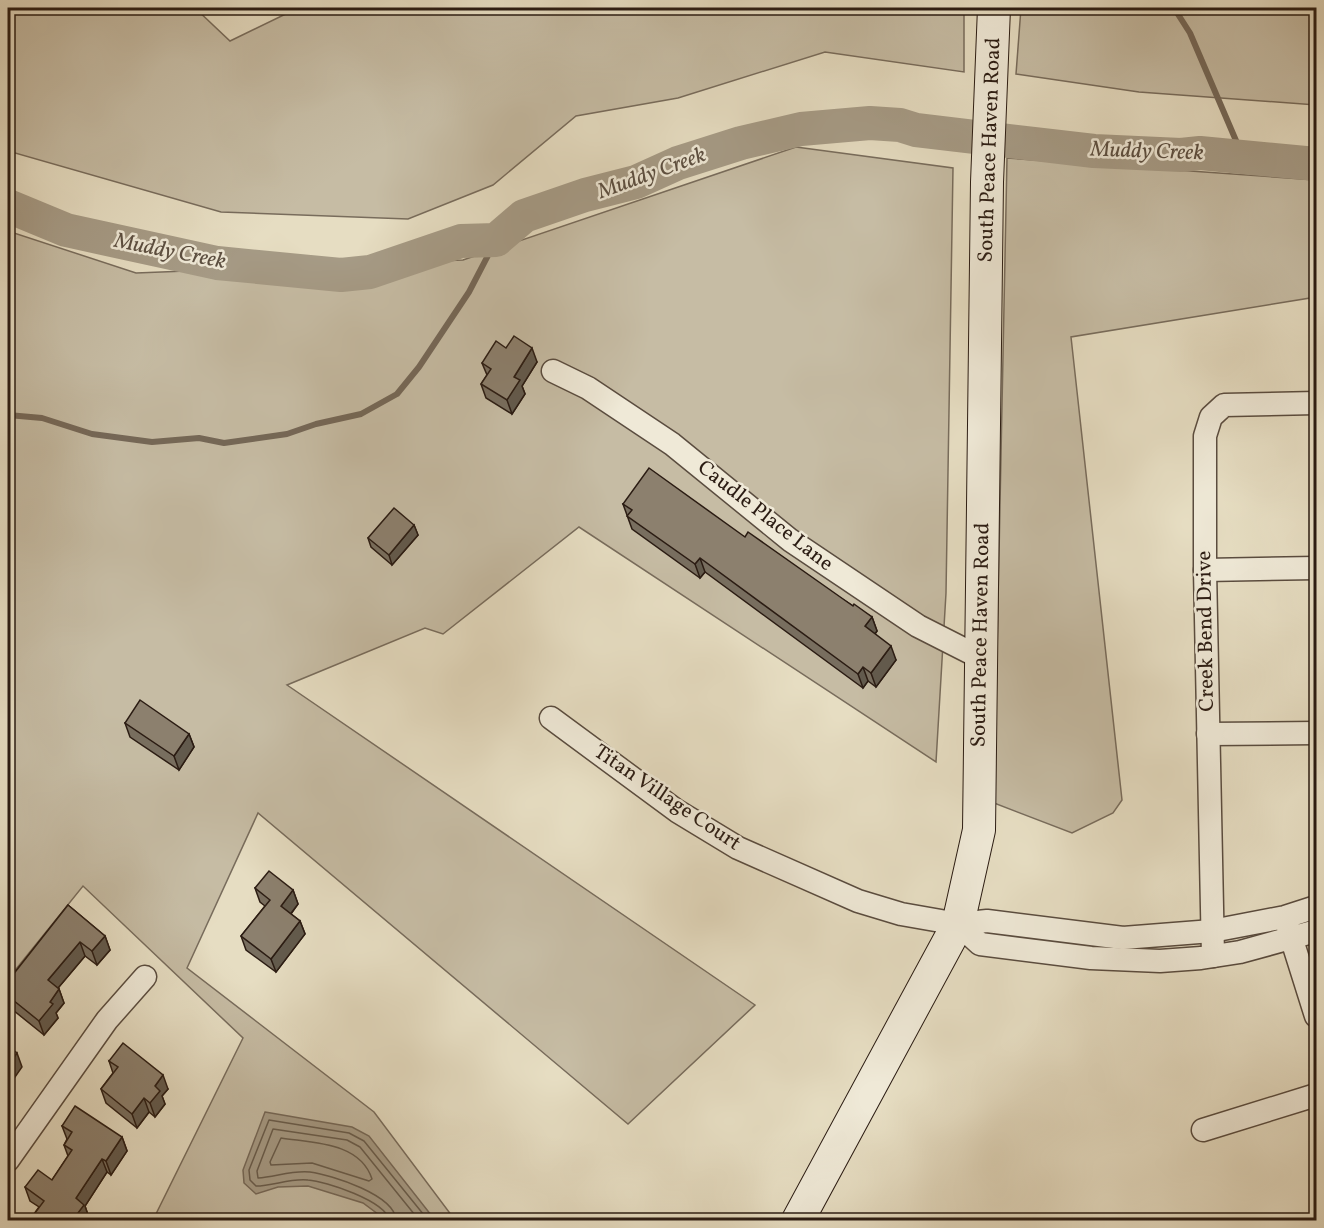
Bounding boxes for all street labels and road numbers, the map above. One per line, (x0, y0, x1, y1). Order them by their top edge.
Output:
street label: South Peace Haven Road (972, 37, 1008, 263)
street label: Caudle Place Lane (691, 454, 839, 578)
street label: South Peace Haven Road (965, 522, 997, 748)
street label: Creek Bend Drive (1190, 550, 1222, 712)
street label: Titan Village Court (588, 738, 746, 858)

